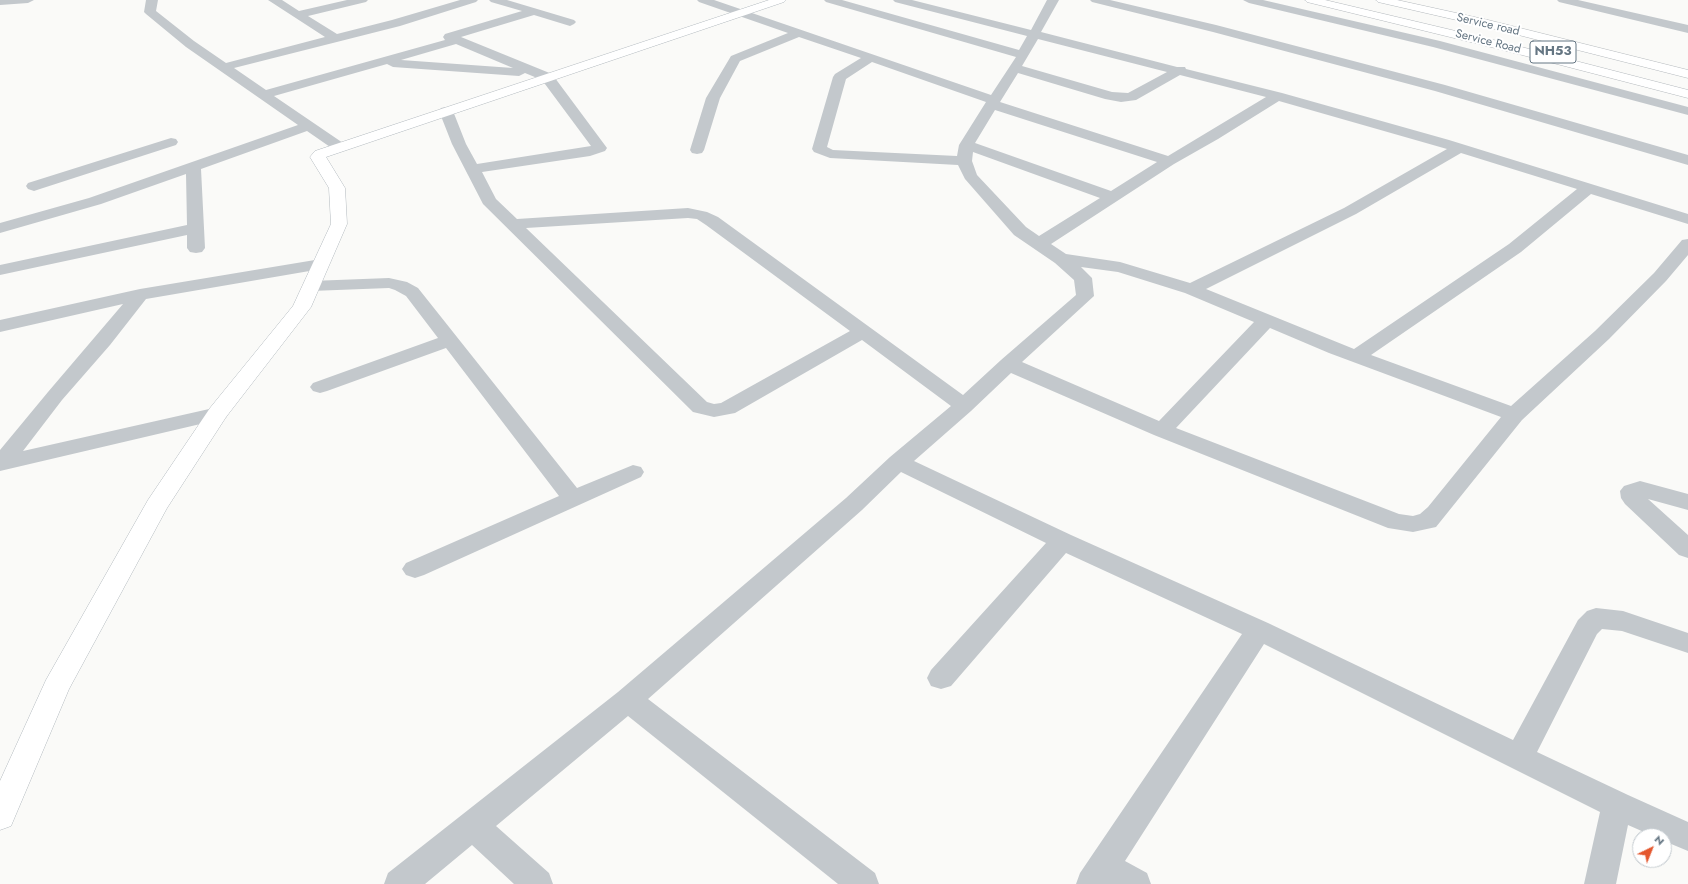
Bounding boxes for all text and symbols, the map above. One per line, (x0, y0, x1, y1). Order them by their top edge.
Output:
street label: Service road (1455, 11, 1521, 39)
street label: Service Road (1454, 27, 1522, 57)
road number: NH53 (1530, 41, 1576, 63)
north arrow (1632, 828, 1672, 868)
text: N (1651, 831, 1668, 849)

